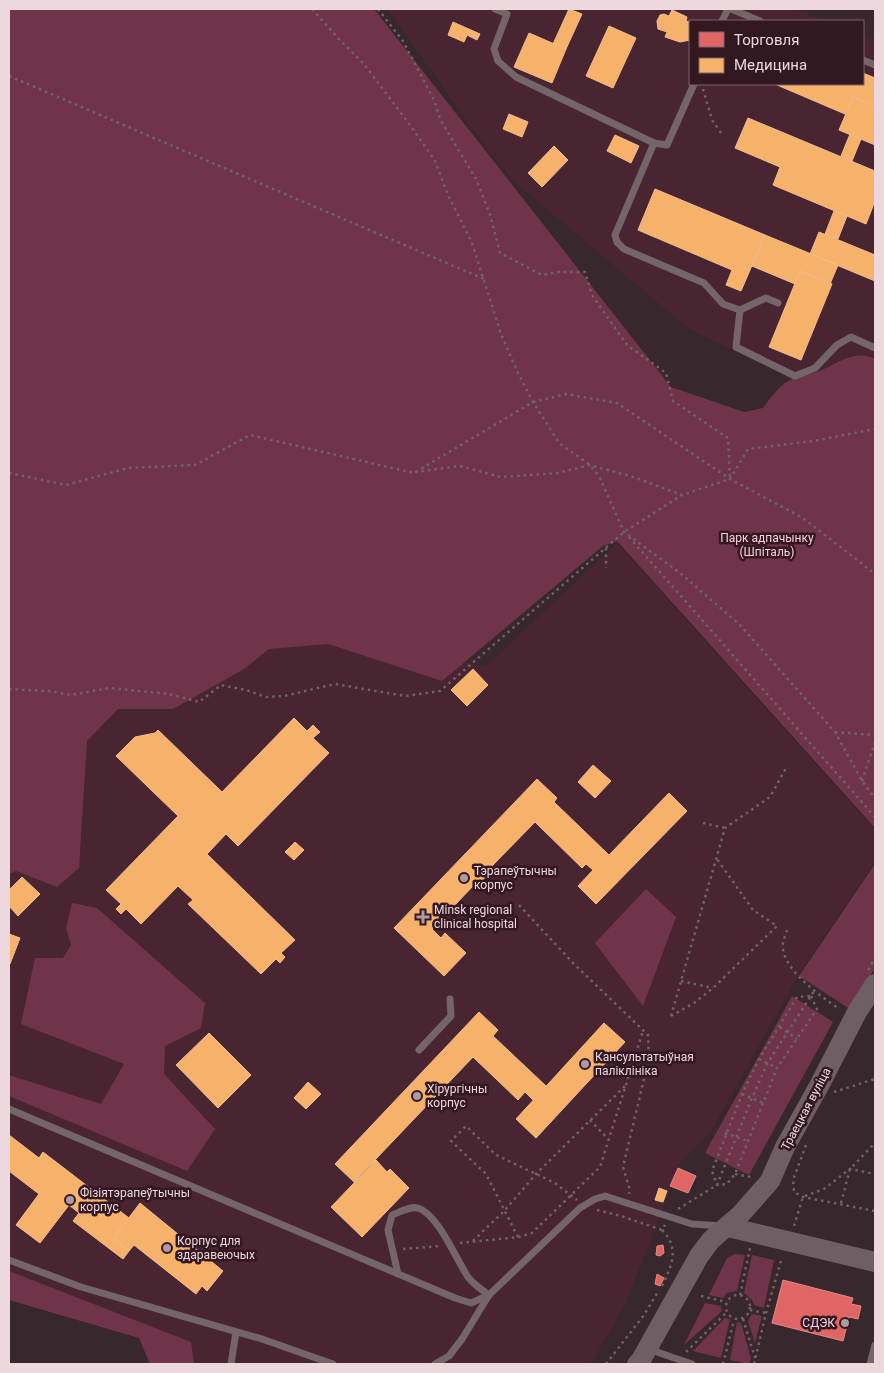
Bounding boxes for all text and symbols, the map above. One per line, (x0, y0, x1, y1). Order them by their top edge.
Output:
legend (689, 20, 864, 85)
text: Торговля (734, 31, 799, 49)
text: Медицина (734, 56, 807, 74)
park label: Парк адпачынку (Шпіталь) (720, 531, 814, 559)
place label: Тэрапеўтычны корпус (474, 864, 557, 892)
marker: Тэрапеўтычны корпус (458, 872, 470, 884)
place label: Minsk regional clinical hospital (434, 903, 517, 931)
marker: Minsk regional clinical hospital (416, 910, 430, 924)
place label: Кансультатыўная паліклініка (595, 1050, 694, 1078)
marker: Кансультатыўная паліклініка (579, 1058, 591, 1070)
street label: Траецкая вуліца (778, 1065, 834, 1153)
place label: Хірургічны корпус (427, 1082, 487, 1110)
marker: Хірургічны корпус (411, 1090, 423, 1102)
place label: Фізіятэрапеўтычны корпус (80, 1186, 190, 1214)
marker: Фізіятэрапеўтычны корпус (64, 1194, 76, 1206)
place label: Корпус для здаравеючых (177, 1234, 255, 1262)
marker: Корпус для здаравеючых (161, 1242, 173, 1254)
place label: СДЭК (802, 1316, 835, 1330)
marker: СДЭК (839, 1317, 851, 1329)

